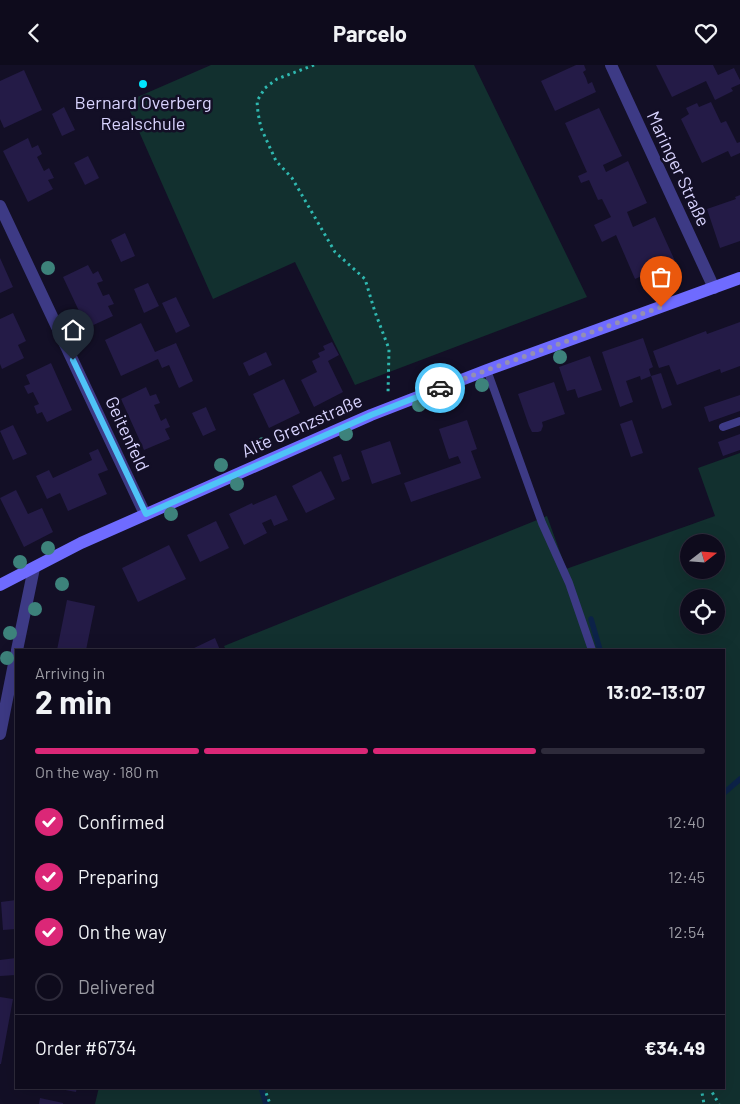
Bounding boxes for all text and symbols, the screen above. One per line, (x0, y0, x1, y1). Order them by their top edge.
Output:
icon: back (20, 19, 48, 47)
icon: heart (692, 19, 720, 47)
text: Parcelo (333, 20, 407, 46)
marker: Bernard Overberg Realschule (137, 78, 149, 90)
place label: Bernard Overberg Realschule (74, 91, 212, 134)
street label: Maringer Straße (643, 107, 715, 230)
pin (640, 256, 682, 307)
icon: bag (647, 263, 675, 291)
pin (52, 309, 94, 360)
icon: home (59, 316, 87, 344)
courier (415, 363, 465, 413)
icon: car (426, 374, 454, 402)
street label: Alte Grenzstraße (238, 389, 365, 462)
street label: Geitenfeld (101, 393, 155, 474)
north arrow (680, 534, 725, 579)
map controls (680, 534, 725, 634)
button: locate (680, 589, 725, 634)
text: Arriving in (35, 663, 105, 682)
text: 13:02–13:07 (606, 680, 705, 703)
text: 2 min (35, 682, 112, 720)
text: On the way · 180 m (35, 762, 159, 781)
icon: check (35, 808, 63, 836)
text: Confirmed (78, 810, 165, 833)
text: 12:40 (668, 812, 705, 831)
icon: check (35, 863, 63, 891)
text: Preparing (78, 865, 159, 888)
text: 12:45 (668, 867, 705, 886)
icon: check (35, 918, 63, 946)
text: On the way (78, 920, 167, 943)
text: 12:54 (668, 922, 705, 941)
text: Delivered (78, 975, 155, 998)
text: Order #6734 (35, 1036, 136, 1059)
text: €34.49 (644, 1036, 705, 1059)

